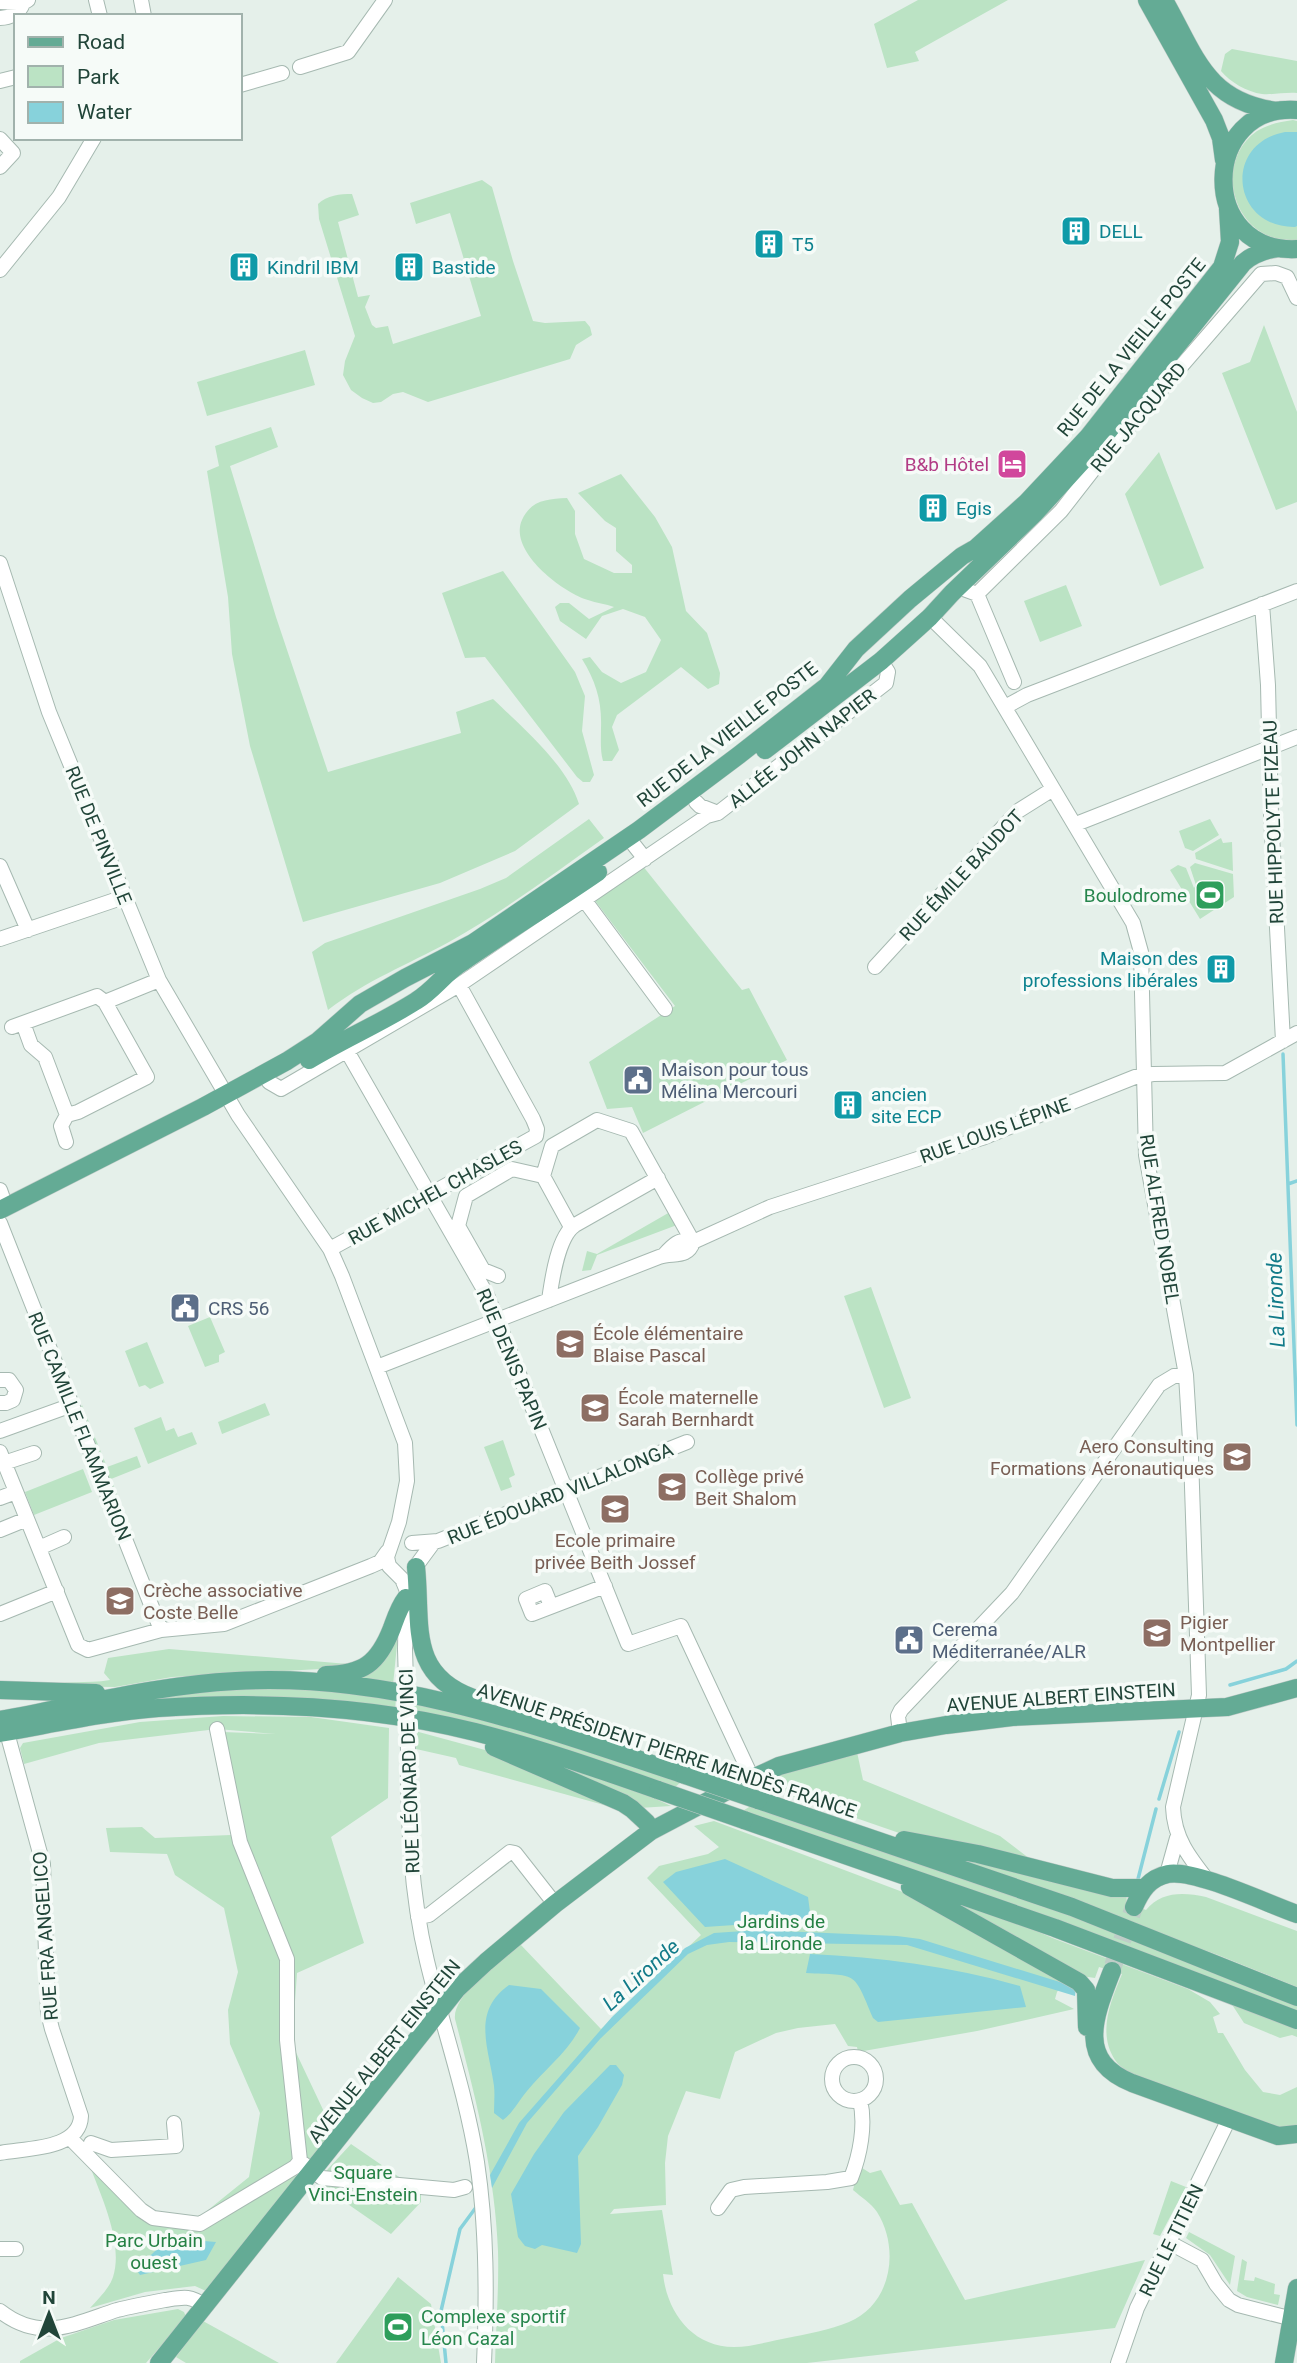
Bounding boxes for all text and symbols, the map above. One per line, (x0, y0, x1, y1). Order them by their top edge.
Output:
legend (14, 14, 242, 140)
text: Road (77, 30, 125, 54)
text: Park (77, 65, 120, 89)
text: Water (77, 100, 132, 124)
building icon: DELL (1059, 214, 1093, 248)
place label: DELL (1099, 220, 1143, 243)
building icon: T5 (752, 227, 786, 261)
place label: T5 (792, 233, 814, 256)
building icon: Kindril IBM (227, 250, 261, 284)
building icon: Bastide (392, 250, 426, 284)
street label: RUE DE LA VIEILLE POSTE (1052, 253, 1211, 441)
place label: Kindril IBM (267, 256, 359, 279)
place label: Bastide (432, 256, 496, 279)
street label: RUE JACQUARD (1086, 358, 1191, 477)
hotel icon: B&b Hôtel (995, 447, 1029, 481)
place label: B&b Hôtel (905, 453, 989, 476)
building icon: Egis (916, 491, 950, 525)
place label: Egis (956, 497, 992, 520)
street label: RUE DE LA VIEILLE POSTE (632, 657, 822, 812)
street label: ALLÉE JOHN NAPIER (724, 684, 881, 813)
street label: RUE HIPPOLYTE FIZEAU (1258, 720, 1289, 924)
street label: RUE DE PINVILLE (60, 763, 137, 908)
street label: RUE ÉMILE BAUDOT (895, 805, 1028, 946)
sports icon: Boulodrome (1193, 878, 1227, 912)
place label: Boulodrome (1084, 884, 1187, 907)
place label: Maison des professions libérales (1023, 947, 1198, 992)
building icon: Maison des professions libérales (1204, 952, 1238, 986)
place label: Maison pour tous Mélina Mercouri (661, 1058, 809, 1103)
public building icon: Maison pour tous Mélina Mercouri (621, 1063, 655, 1097)
place label: ancien site ECP (871, 1083, 942, 1128)
building icon: ancien site ECP (831, 1088, 865, 1122)
street label: RUE LOUIS LÉPINE (917, 1093, 1074, 1168)
street label: RUE ALFRED NOBEL (1135, 1132, 1184, 1306)
street label: RUE MICHEL CHASLES (344, 1135, 526, 1250)
water label: La Lironde (1262, 1252, 1290, 1348)
street label: RUE DENIS PAPIN (471, 1285, 552, 1433)
public building icon: CRS 56 (168, 1291, 202, 1325)
place label: CRS 56 (208, 1297, 269, 1320)
street label: RUE CAMILLE FLAMMARION (23, 1308, 136, 1544)
place label: École élémentaire Blaise Pascal (593, 1322, 743, 1367)
school or university icon: École élémentaire Blaise Pascal (553, 1327, 587, 1361)
place label: École maternelle Sarah Bernhardt (618, 1386, 758, 1431)
school or university icon: École maternelle Sarah Bernhardt (578, 1391, 612, 1425)
place label: Aero Consulting Formations Aéronautiques (990, 1435, 1214, 1480)
street label: RUE ÉDOUARD VILLALONGA (444, 1437, 677, 1549)
school or university icon: Aero Consulting Formations Aéronautiques (1220, 1440, 1254, 1474)
place label: Collège privé Beit Shalom (695, 1465, 804, 1510)
school or university icon: Collège privé Beit Shalom (655, 1470, 689, 1504)
school or university icon: Ecole primaire privée Beith Jossef (598, 1492, 632, 1526)
place label: Ecole primaire privée Beith Jossef (534, 1529, 696, 1574)
place label: Crèche associative Coste Belle (143, 1579, 303, 1624)
school or university icon: Crèche associative Coste Belle (103, 1584, 137, 1618)
place label: Pigier Montpellier (1180, 1611, 1276, 1656)
school or university icon: Pigier Montpellier (1140, 1616, 1174, 1650)
place label: Cerema Méditerranée/ALR (932, 1618, 1086, 1663)
public building icon: Cerema Méditerranée/ALR (892, 1623, 926, 1657)
street label: RUE LÉONARD DE VINCI (394, 1668, 425, 1874)
street label: AVENUE PRÉSIDENT PIERRE MENDÈS FRANCE (474, 1678, 860, 1823)
street label: AVENUE ALBERT EINSTEIN (946, 1678, 1176, 1717)
street label: RUE FRA ANGELICO (28, 1851, 63, 2021)
park label: Jardins de la Lironde (737, 1910, 825, 1955)
water label: La Lironde (598, 1934, 684, 2016)
street label: AVENUE ALBERT EINSTEIN (303, 1955, 466, 2148)
park label: Square Vinci-Enstein (308, 2161, 418, 2206)
street label: RUE LE TITIEN (1134, 2180, 1209, 2300)
park label: Parc Urbain ouest (105, 2229, 203, 2274)
north arrow (14, 2279, 84, 2349)
text: N (42, 2286, 56, 2309)
place label: Complexe sportif Léon Cazal (421, 2305, 566, 2350)
sports icon: Complexe sportif Léon Cazal (381, 2310, 415, 2344)

